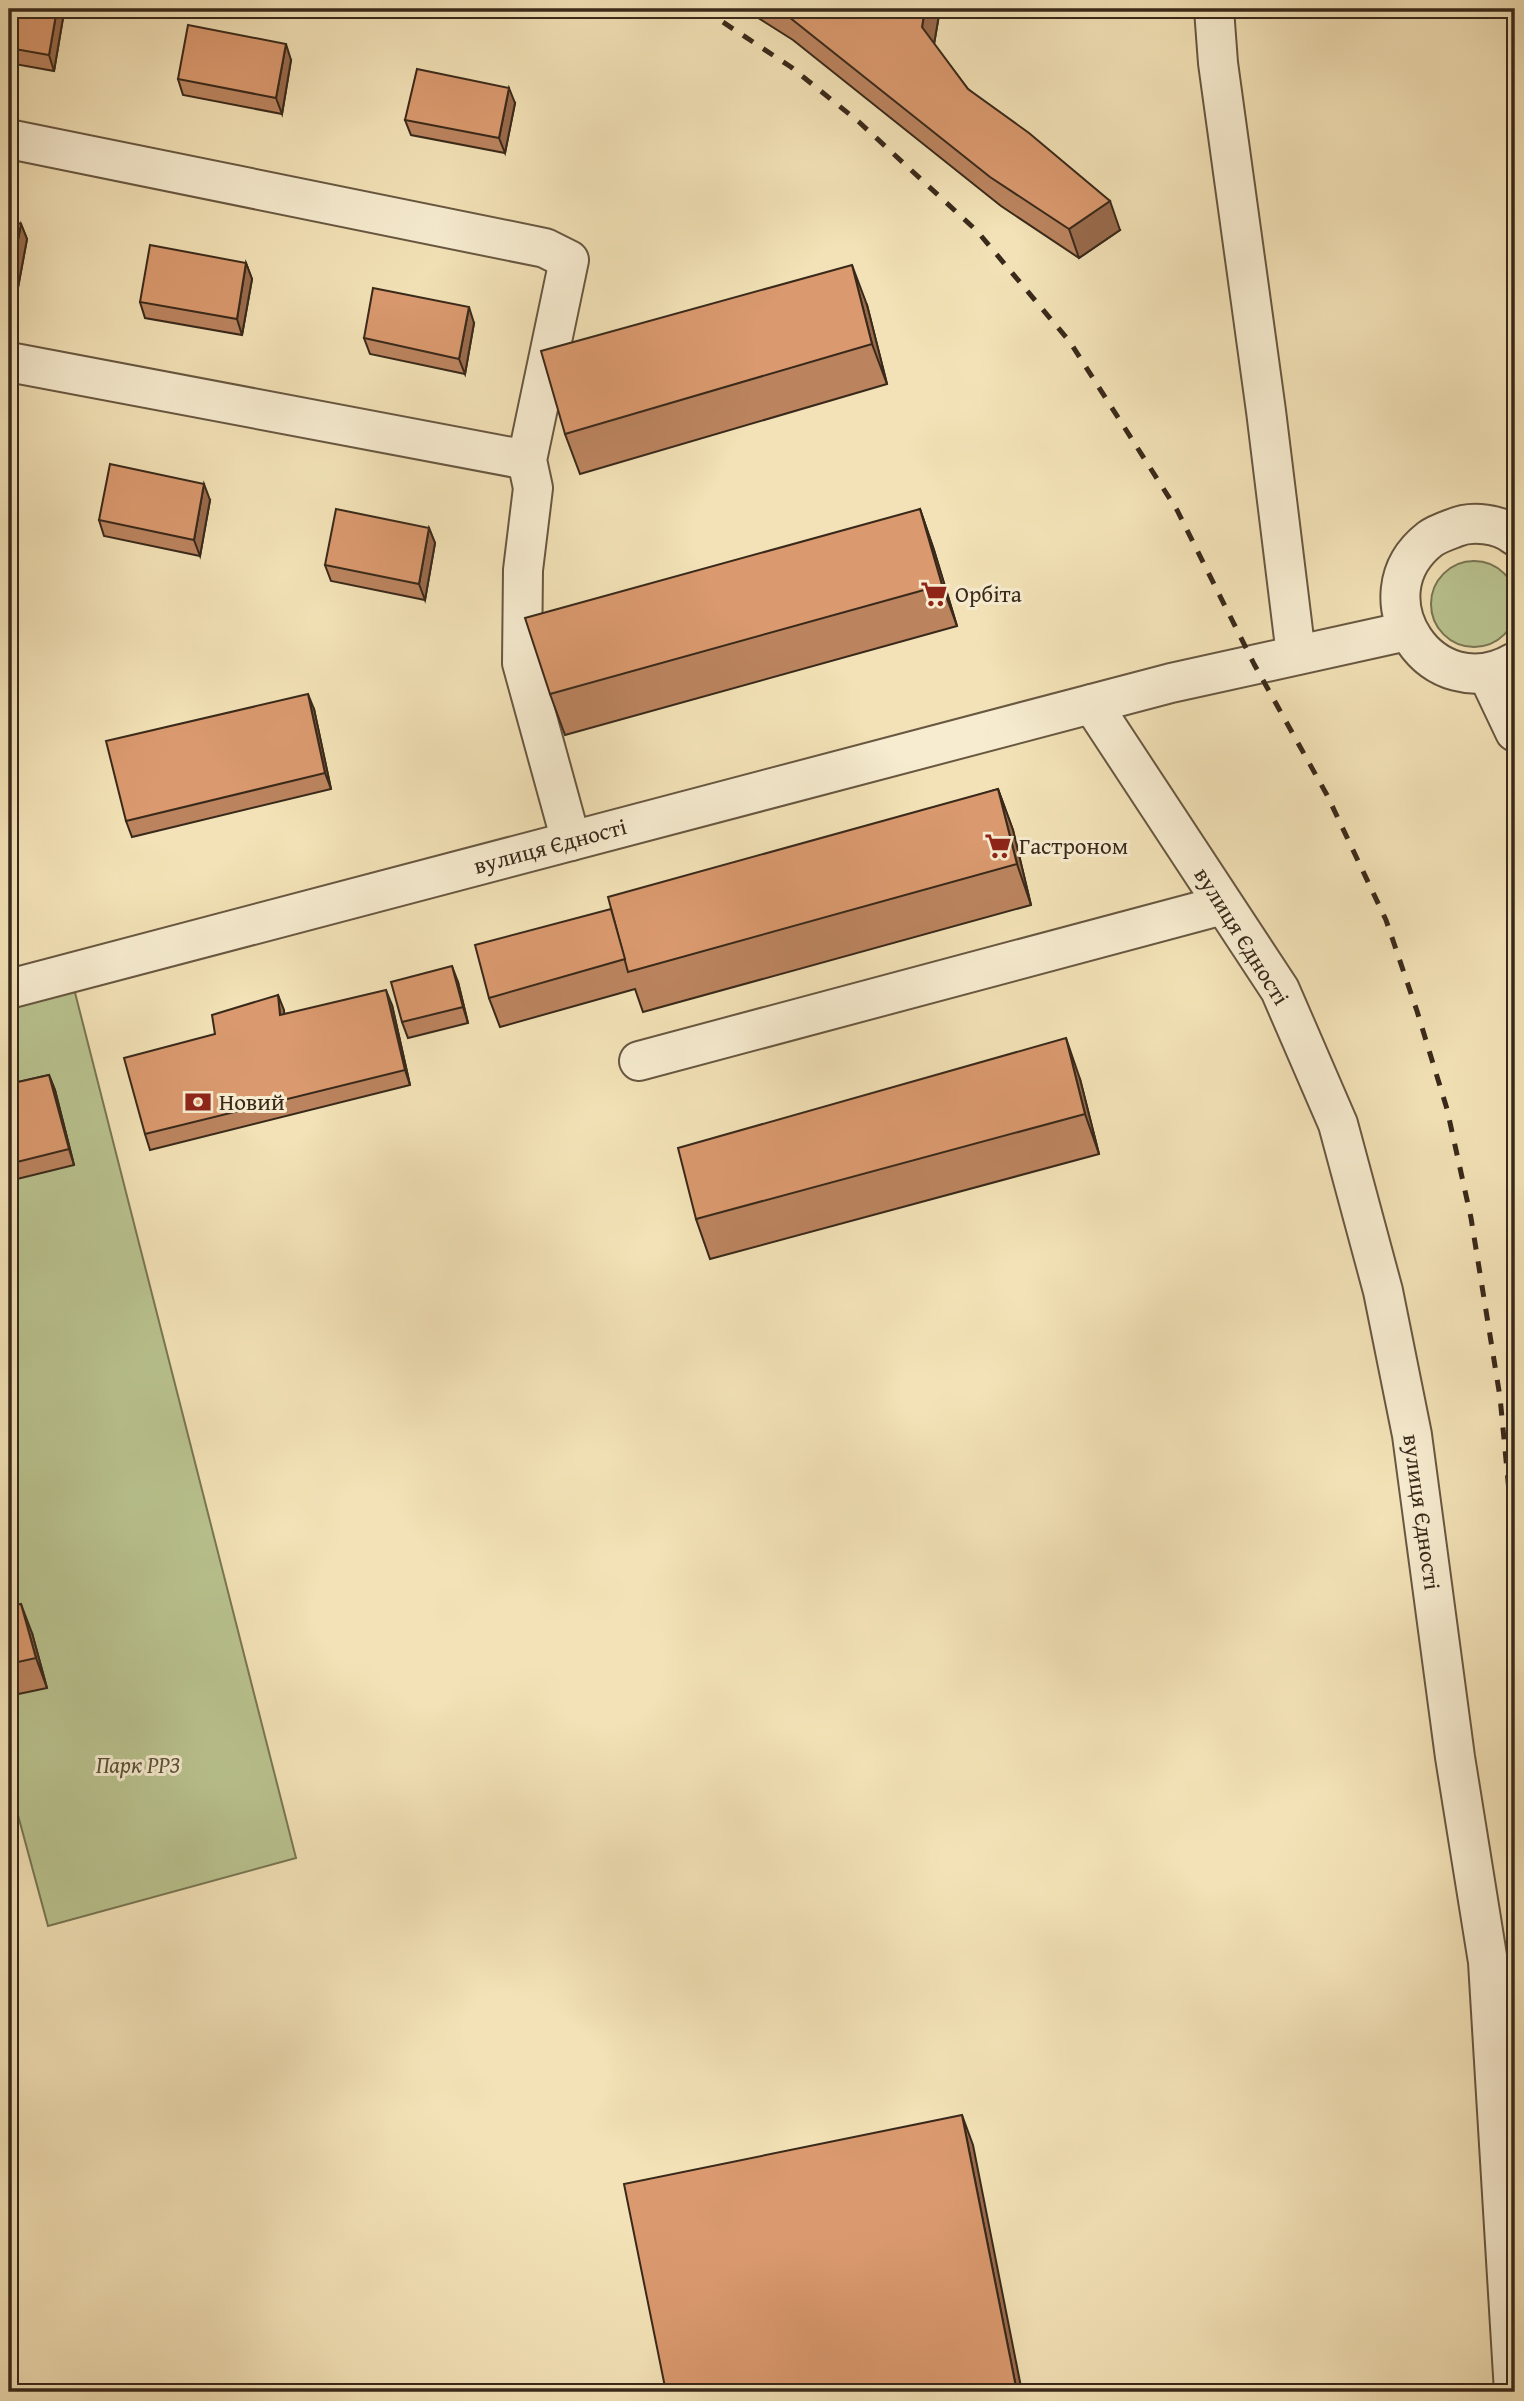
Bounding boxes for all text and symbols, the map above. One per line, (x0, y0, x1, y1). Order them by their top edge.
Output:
place label: Орбіта (955, 577, 1022, 610)
supermarket icon: Орбіта (919, 579, 949, 609)
street label: вулиця Єдності (470, 809, 630, 882)
place label: Гастроном (1019, 829, 1128, 862)
supermarket icon: Гастроном (983, 831, 1013, 861)
street label: вулиця Єдності (1187, 860, 1298, 1011)
place label: Новий (219, 1085, 285, 1118)
bank icon: Новий (183, 1087, 213, 1117)
street label: вулиця Єдності (1395, 1432, 1450, 1592)
park label: Парк РРЗ (96, 1748, 180, 1781)

